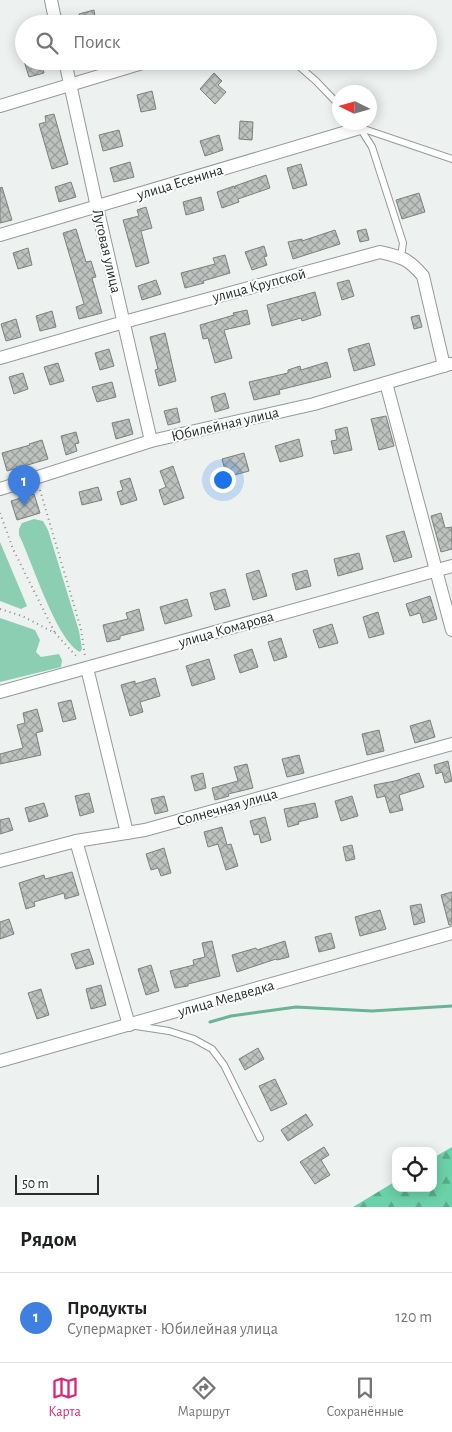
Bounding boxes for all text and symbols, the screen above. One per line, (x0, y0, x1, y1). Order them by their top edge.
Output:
search box (15, 15, 437, 70)
icon: search (33, 29, 61, 57)
text: Поиск (73, 33, 120, 52)
north arrow (332, 85, 377, 130)
street label: улица Есенина (134, 162, 225, 203)
street label: Луговая улица (90, 208, 123, 295)
street label: улица Крупской (210, 266, 307, 305)
street label: Юбилейная улица (170, 405, 281, 444)
pin: 1 (8, 465, 40, 506)
your location (210, 467, 236, 493)
street label: улица Комарова (176, 609, 276, 651)
street label: Солнечная улица (175, 786, 279, 829)
street label: улица Медведка (175, 978, 276, 1020)
map controls (392, 1147, 437, 1192)
button: locate (392, 1147, 437, 1192)
scale bar (15, 1172, 99, 1195)
text: 50 m (22, 1177, 49, 1191)
text: Рядом (20, 1229, 77, 1250)
text: Продукты (67, 1299, 147, 1318)
text: 1 (33, 1309, 39, 1325)
text: 120 m (395, 1309, 432, 1325)
text: Супермаркет · Юбилейная улица (67, 1321, 278, 1337)
tab: Карта (48, 1374, 81, 1421)
tab: Маршрут (177, 1374, 230, 1421)
tab: Сохранённые (326, 1374, 404, 1421)

